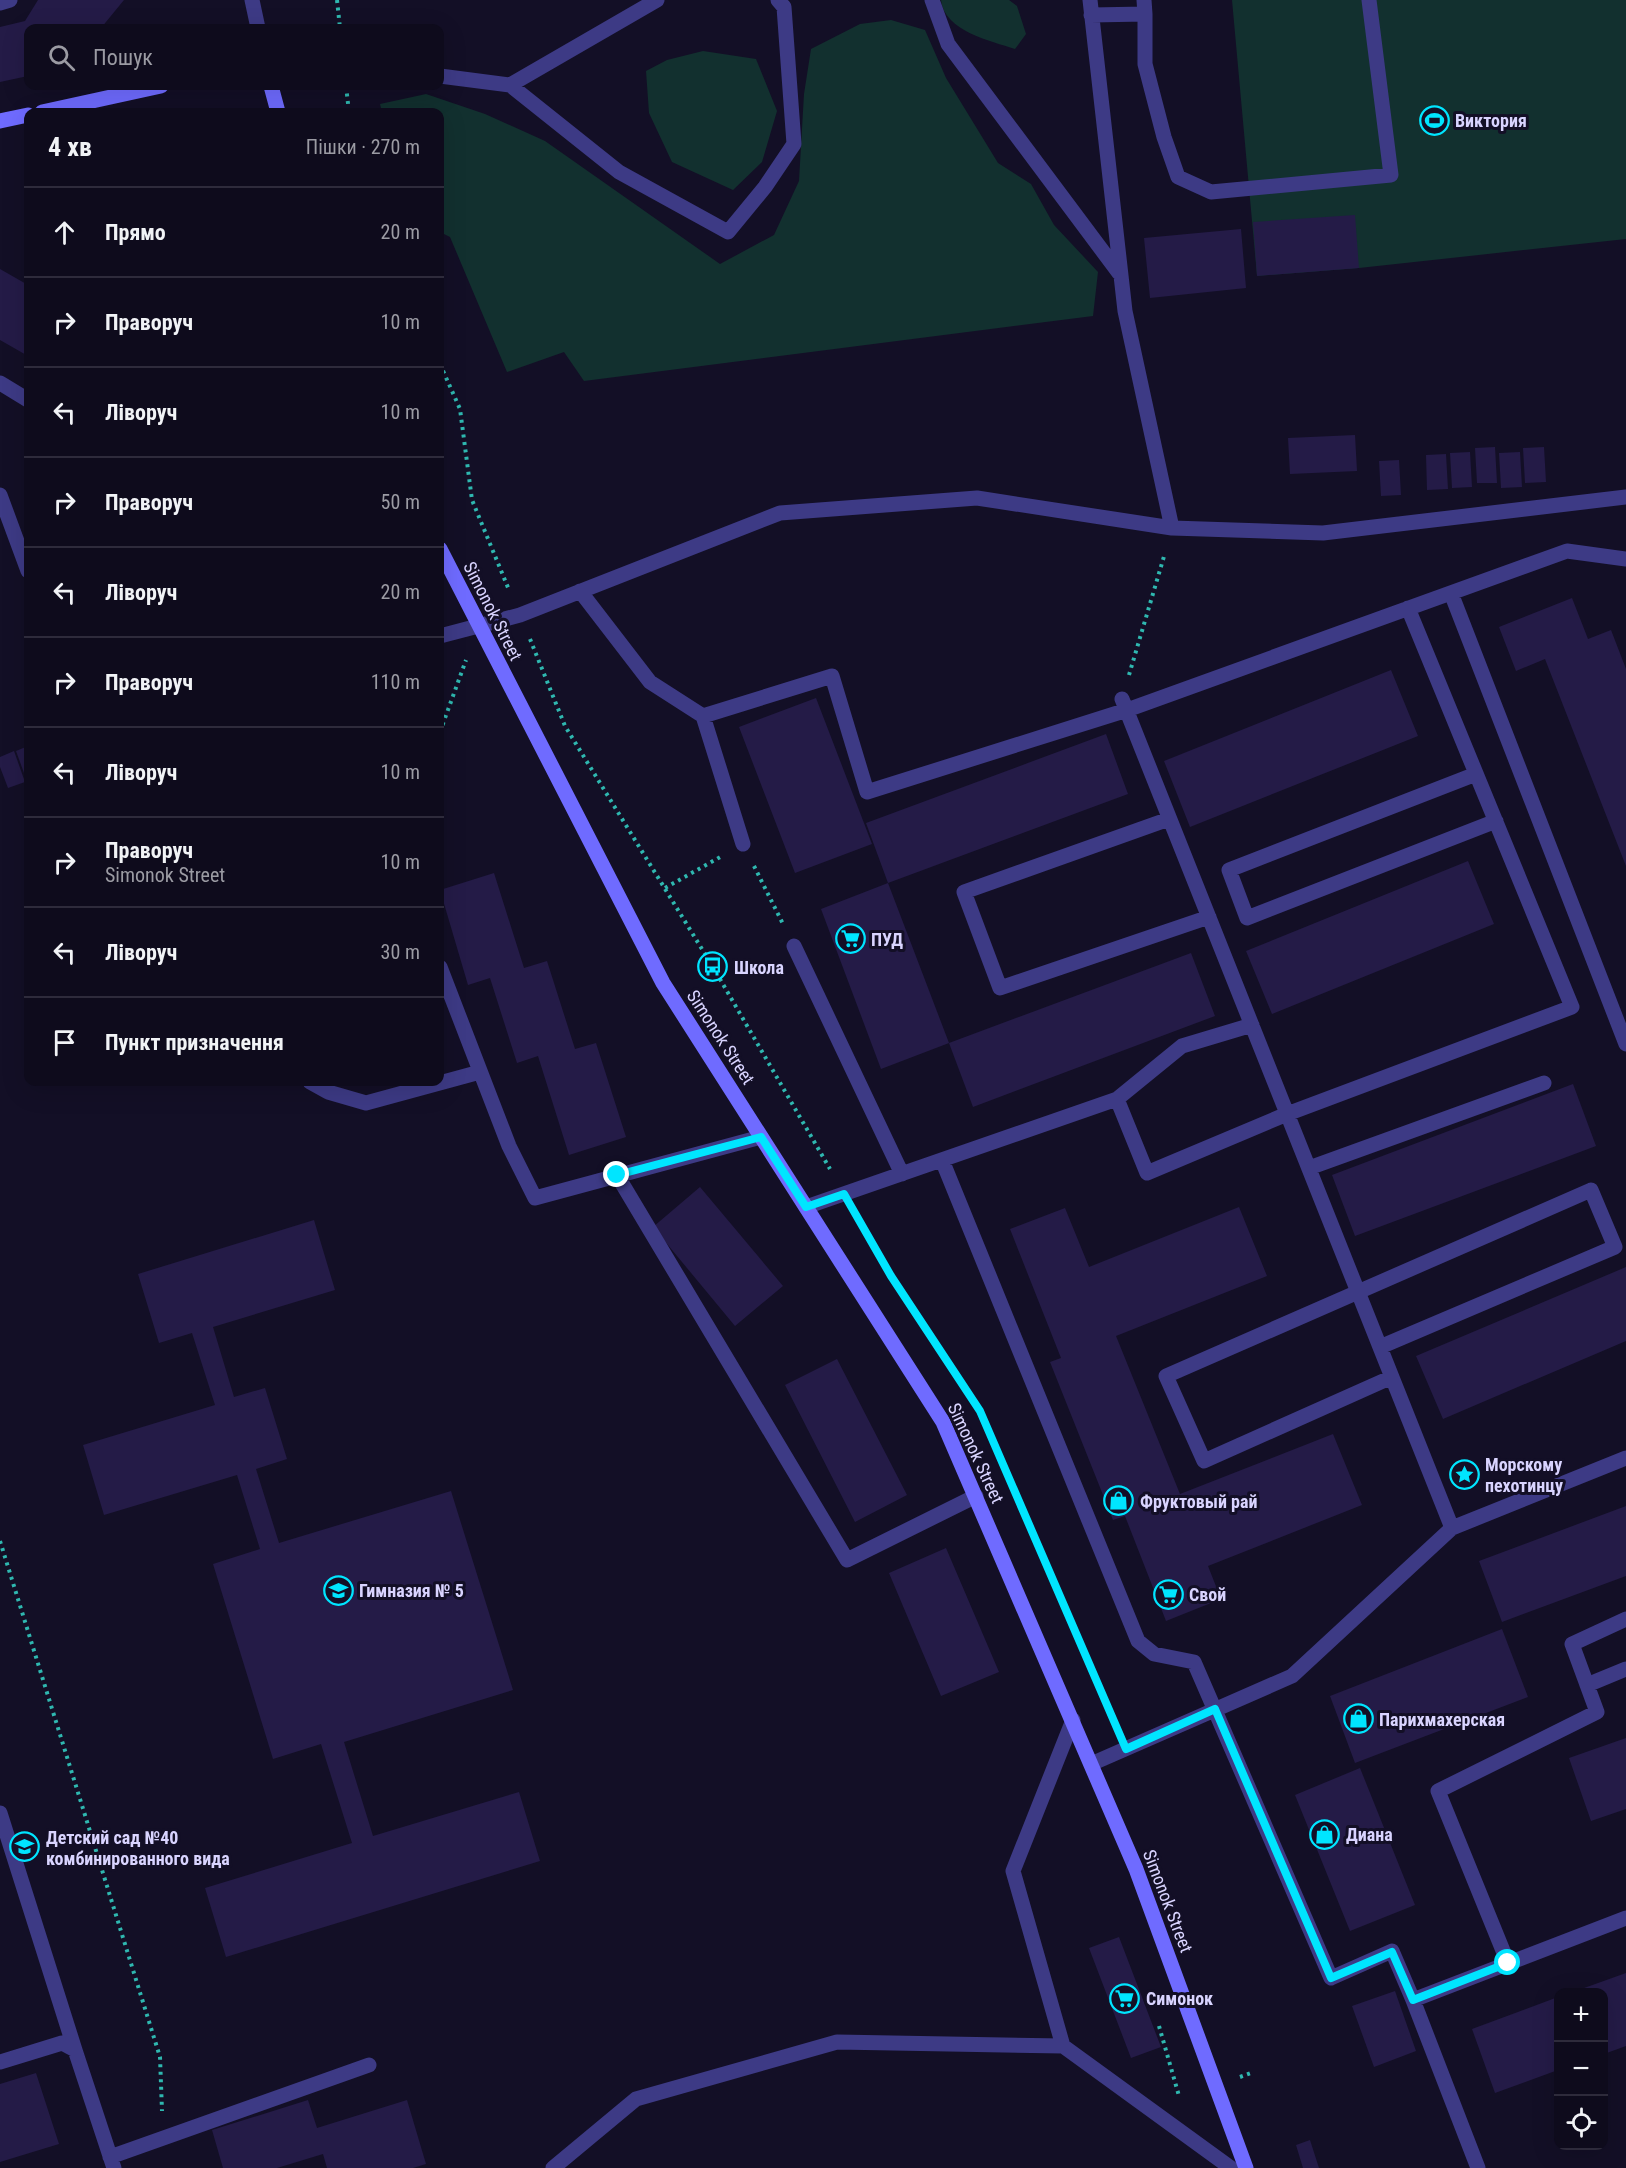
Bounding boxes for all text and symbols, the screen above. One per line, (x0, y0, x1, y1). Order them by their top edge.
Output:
search box (24, 24, 444, 90)
icon: search (45, 41, 78, 74)
text: Пошук (93, 45, 153, 70)
sports icon: Виктория (1418, 104, 1450, 136)
place label: Виктория (1455, 110, 1527, 131)
text: 4 хв (48, 132, 92, 162)
text: Пішки · 270 m (306, 135, 420, 159)
icon: ahead (48, 216, 81, 249)
text: Прямо (105, 220, 166, 245)
text: 20 m (381, 220, 420, 244)
icon: right (48, 306, 81, 339)
text: Праворуч (105, 310, 193, 335)
text: 10 m (381, 310, 420, 334)
icon: left (48, 396, 81, 429)
text: Ліворуч (105, 400, 177, 425)
text: 10 m (381, 400, 420, 424)
icon: right (48, 486, 81, 519)
text: Праворуч (105, 490, 193, 515)
text: 50 m (381, 490, 420, 514)
street label: Simonok Street (459, 558, 527, 664)
icon: left (48, 576, 81, 609)
text: Ліворуч (105, 580, 177, 605)
text: 20 m (381, 580, 420, 604)
icon: right (48, 666, 81, 699)
text: Праворуч (105, 670, 193, 695)
text: 110 m (371, 670, 420, 694)
icon: left (48, 756, 81, 789)
text: Ліворуч (105, 760, 177, 785)
text: 10 m (381, 760, 420, 784)
text: Праворуч (105, 838, 193, 863)
icon: right (48, 846, 81, 879)
text: 10 m (381, 850, 420, 874)
text: Simonok Street (105, 863, 225, 887)
supermarket icon: ПУД (834, 923, 866, 955)
place label: ПУД (871, 929, 903, 950)
icon: left (48, 936, 81, 969)
text: Ліворуч (105, 940, 177, 965)
text: 30 m (381, 940, 420, 964)
bus stop icon: Школа (697, 951, 729, 983)
place label: Школа (734, 957, 784, 978)
street label: Simonok Street (683, 986, 759, 1088)
icon: arrive (48, 1026, 81, 1059)
text: Пункт призначення (105, 1030, 284, 1055)
route end (603, 1161, 629, 1187)
street label: Simonok Street (944, 1400, 1008, 1506)
place label: Морскому пехотинцу (1485, 1454, 1563, 1496)
place icon: Морскому пехотинцу (1448, 1458, 1480, 1490)
shop icon: Фруктовый рай (1103, 1485, 1135, 1517)
place label: Фруктовый рай (1140, 1491, 1257, 1512)
school or university icon: Гимназия № 5 (322, 1574, 354, 1606)
supermarket icon: Свой (1152, 1578, 1184, 1610)
place label: Гимназия № 5 (359, 1580, 464, 1601)
place label: Свой (1189, 1584, 1226, 1605)
shop icon: Парихмахерская (1342, 1703, 1374, 1735)
place label: Парихмахерская (1379, 1709, 1505, 1730)
shop icon: Диана (1309, 1818, 1341, 1850)
place label: Диана (1346, 1824, 1393, 1845)
place label: Детский сад №40 комбинированного вида (46, 1827, 230, 1869)
school or university icon: Детский сад №40 комбинированного вида (9, 1831, 41, 1863)
street label: Simonok Street (1139, 1847, 1197, 1955)
route start (1494, 1949, 1520, 1975)
supermarket icon: Симонок (1109, 1982, 1141, 2014)
place label: Симонок (1146, 1988, 1213, 2009)
map controls (1554, 1988, 1608, 2150)
button: + (1554, 1988, 1608, 2042)
button: − (1554, 2042, 1608, 2096)
button: locate (1554, 2096, 1608, 2150)

